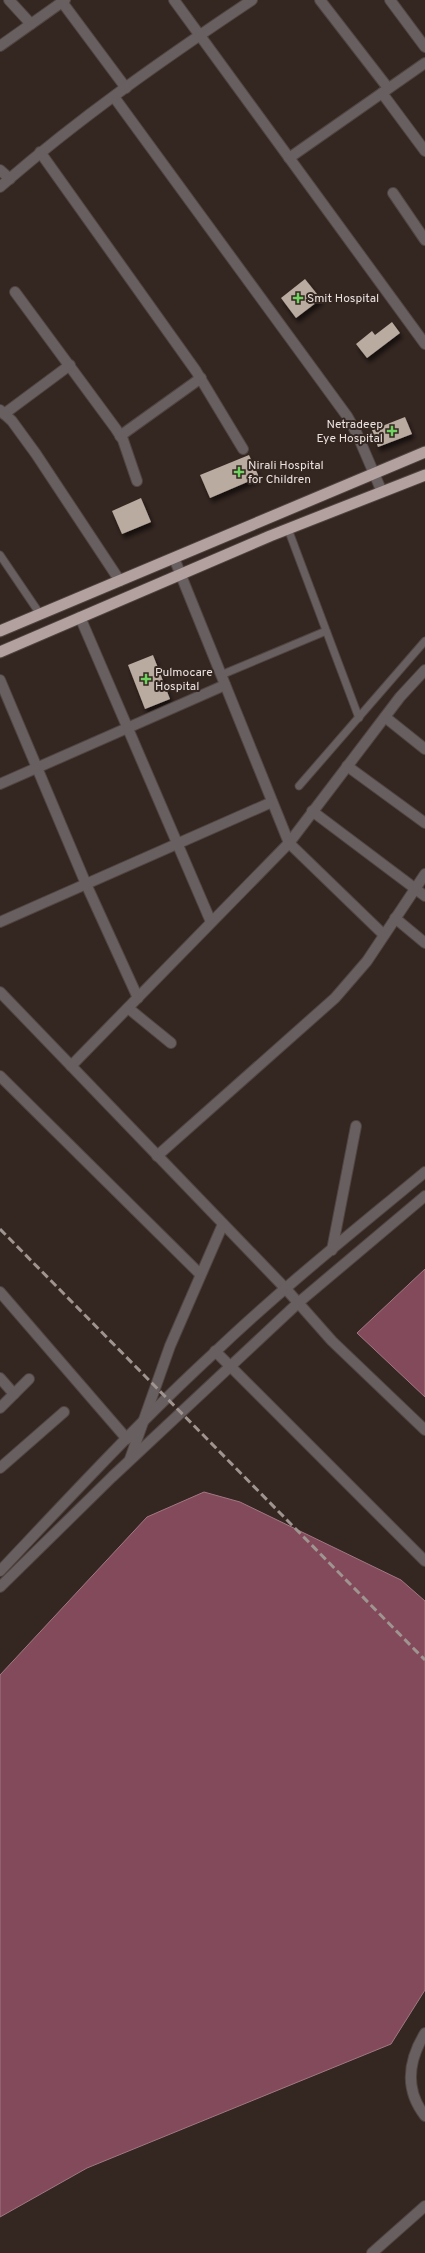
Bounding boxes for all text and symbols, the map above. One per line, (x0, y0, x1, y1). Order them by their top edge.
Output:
place label: Smit Hospital (307, 291, 379, 307)
marker: Smit Hospital (292, 292, 304, 304)
place label: Netradeep Eye Hospital (317, 417, 383, 447)
marker: Netradeep Eye Hospital (386, 425, 398, 437)
place label: Nirali Hospital for Children (248, 458, 324, 488)
marker: Nirali Hospital for Children (233, 466, 245, 478)
place label: Pulmocare Hospital (155, 665, 213, 695)
marker: Pulmocare Hospital (140, 673, 152, 685)

